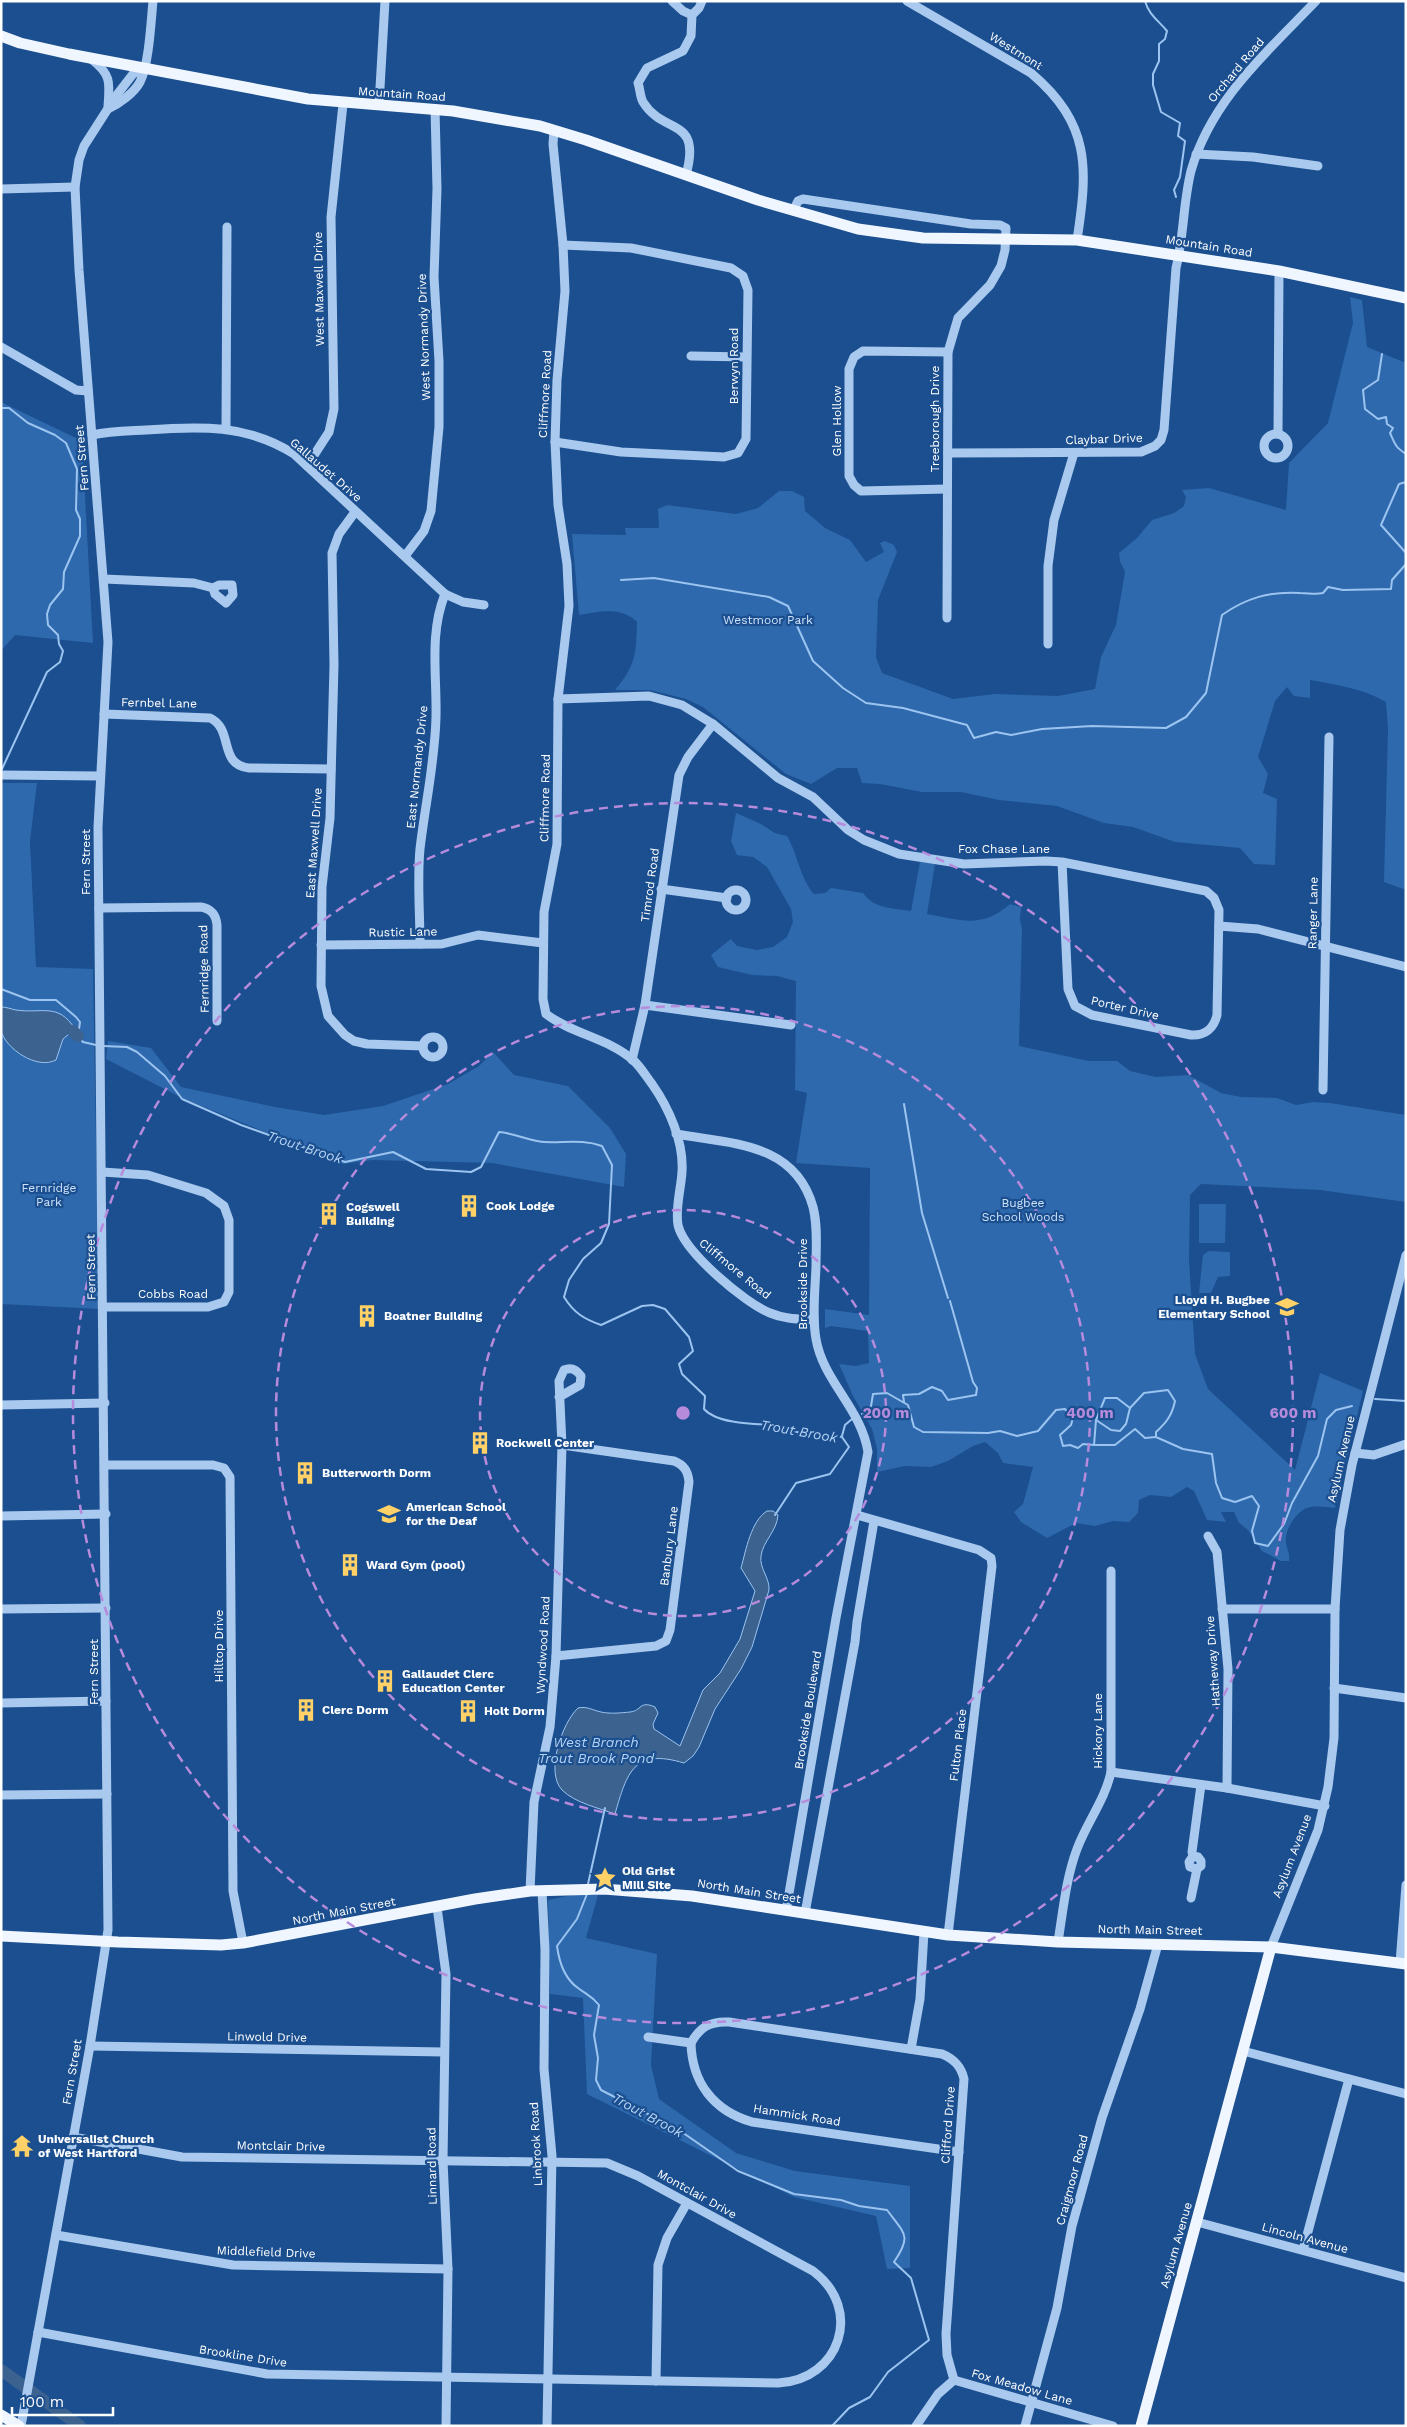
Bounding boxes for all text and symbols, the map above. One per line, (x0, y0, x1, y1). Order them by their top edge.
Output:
street label: Westmont (987, 29, 1045, 73)
street label: Orchard Road (1205, 35, 1267, 105)
street label: Mountain Road (358, 84, 446, 104)
street label: West Maxwell Drive (311, 232, 327, 346)
street label: Mountain Road (1164, 232, 1254, 260)
street label: West Normandy Drive (415, 273, 433, 401)
street label: Berwyn Road (727, 328, 741, 404)
street label: Cliffmore Road (536, 350, 554, 438)
street label: Treeborough Drive (928, 366, 942, 472)
street label: Glen Hollow (830, 385, 844, 457)
street label: Fern Street (72, 424, 92, 492)
street label: Claybar Drive (1065, 431, 1143, 447)
street label: Gallaudet Drive (287, 435, 365, 505)
park label: Westmoor Park (723, 613, 813, 627)
street label: Fernbel Lane (121, 695, 197, 711)
street label: East Normandy Drive (404, 705, 430, 829)
street label: Cliffmore Road (537, 754, 553, 842)
street label: East Maxwell Drive (303, 787, 325, 899)
street label: Fern Street (79, 829, 93, 895)
street label: Fox Chase Lane (958, 842, 1050, 856)
street label: Timrod Road (638, 847, 662, 923)
street label: Ranger Lane (1305, 877, 1321, 949)
street label: Rustic Lane (368, 924, 438, 940)
street label: Fernridge Road (196, 925, 212, 1013)
street label: Porter Drive (1090, 993, 1160, 1023)
water label: Trout Brook (265, 1127, 345, 1167)
park label: Fernridge Park (22, 1181, 76, 1209)
building icon: Cook Lodge (456, 1193, 482, 1219)
park label: Bugbee School Woods (982, 1196, 1064, 1224)
place label: Cook Lodge (486, 1199, 555, 1213)
place label: Cogswell Building (346, 1200, 400, 1228)
building icon: Cogswell Building (316, 1201, 342, 1227)
street label: Fern Street (83, 1234, 99, 1300)
street label: Cliffmore Road (696, 1236, 774, 1302)
street label: Brookside Drive (796, 1238, 810, 1330)
street label: Cobbs Road (138, 1287, 208, 1301)
place label: Lloyd H. Bugbee Elementary School (1158, 1293, 1270, 1321)
school or university icon: Lloyd H. Bugbee Elementary School (1274, 1294, 1300, 1320)
building icon: Boatner Building (354, 1303, 380, 1329)
place label: Boatner Building (384, 1309, 483, 1323)
centre of rings (674, 1404, 692, 1422)
text: 200 m (863, 1404, 909, 1422)
text: 400 m (1066, 1404, 1114, 1422)
text: 600 m (1270, 1404, 1316, 1422)
street label: Asylum Avenue (1324, 1414, 1358, 1504)
water label: Trout Brook (759, 1416, 839, 1446)
building icon: Rockwell Center (467, 1430, 493, 1456)
place label: Rockwell Center (496, 1436, 595, 1450)
building icon: Butterworth Dorm (292, 1460, 318, 1486)
place label: Butterworth Dorm (322, 1466, 431, 1480)
place label: American School for the Deaf (406, 1500, 506, 1528)
school or university icon: American School for the Deaf (376, 1501, 402, 1527)
street label: Banbury Lane (657, 1505, 681, 1587)
building icon: Ward Gym (pool) (337, 1552, 363, 1578)
place label: Ward Gym (pool) (366, 1558, 466, 1572)
street label: Wyndwood Road (533, 1596, 553, 1694)
street label: Hilltop Drive (212, 1610, 226, 1682)
street label: Hatheway Drive (1203, 1615, 1223, 1707)
street label: Fern Street (87, 1639, 101, 1705)
street label: Brookside Boulevard (792, 1650, 824, 1770)
place label: Gallaudet Clerc Education Center (402, 1667, 505, 1695)
building icon: Gallaudet Clerc Education Center (372, 1668, 398, 1694)
street label: Hickory Lane (1091, 1693, 1105, 1769)
building icon: Clerc Dorm (293, 1697, 319, 1723)
building icon: Holt Dorm (455, 1698, 481, 1724)
place label: Clerc Dorm (322, 1703, 389, 1717)
place label: Holt Dorm (484, 1704, 545, 1718)
street label: Fulton Place (947, 1708, 969, 1782)
water label: West Branch Trout Brook Pond (538, 1734, 654, 1766)
street label: Asylum Avenue (1270, 1812, 1314, 1900)
place label: Old Grist Mill Site (622, 1864, 675, 1892)
place icon: Old Grist Mill Site (592, 1865, 618, 1891)
street label: North Main Street (696, 1876, 802, 1906)
street label: North Main Street (291, 1894, 397, 1928)
street label: North Main Street (1097, 1922, 1203, 1938)
street label: Linwold Drive (227, 2029, 307, 2045)
street label: Fern Street (59, 2038, 85, 2106)
street label: Clifford Drive (938, 2086, 958, 2164)
water label: Trout Brook (610, 2090, 687, 2141)
street label: Hammick Road (752, 2101, 842, 2129)
street label: Linbrook Road (527, 2102, 545, 2186)
street label: Linnard Road (424, 2127, 440, 2205)
place label: Universalist Church of West Hartford (38, 2132, 154, 2160)
temple icon: Universalist Church of West Hartford (9, 2133, 35, 2159)
street label: Craigmoor Road (1053, 2133, 1091, 2227)
street label: Montclair Drive (237, 2138, 326, 2154)
street label: Montclair Drive (655, 2166, 739, 2222)
street label: Asylum Avenue (1157, 2200, 1195, 2290)
street label: Lincoln Avenue (1260, 2220, 1350, 2256)
street label: Middlefield Drive (216, 2243, 316, 2261)
street label: Brookline Drive (198, 2342, 288, 2370)
street label: Fox Meadow Lane (970, 2366, 1074, 2408)
scale bar (12, 2384, 114, 2416)
text: 100 m (20, 2393, 64, 2411)

